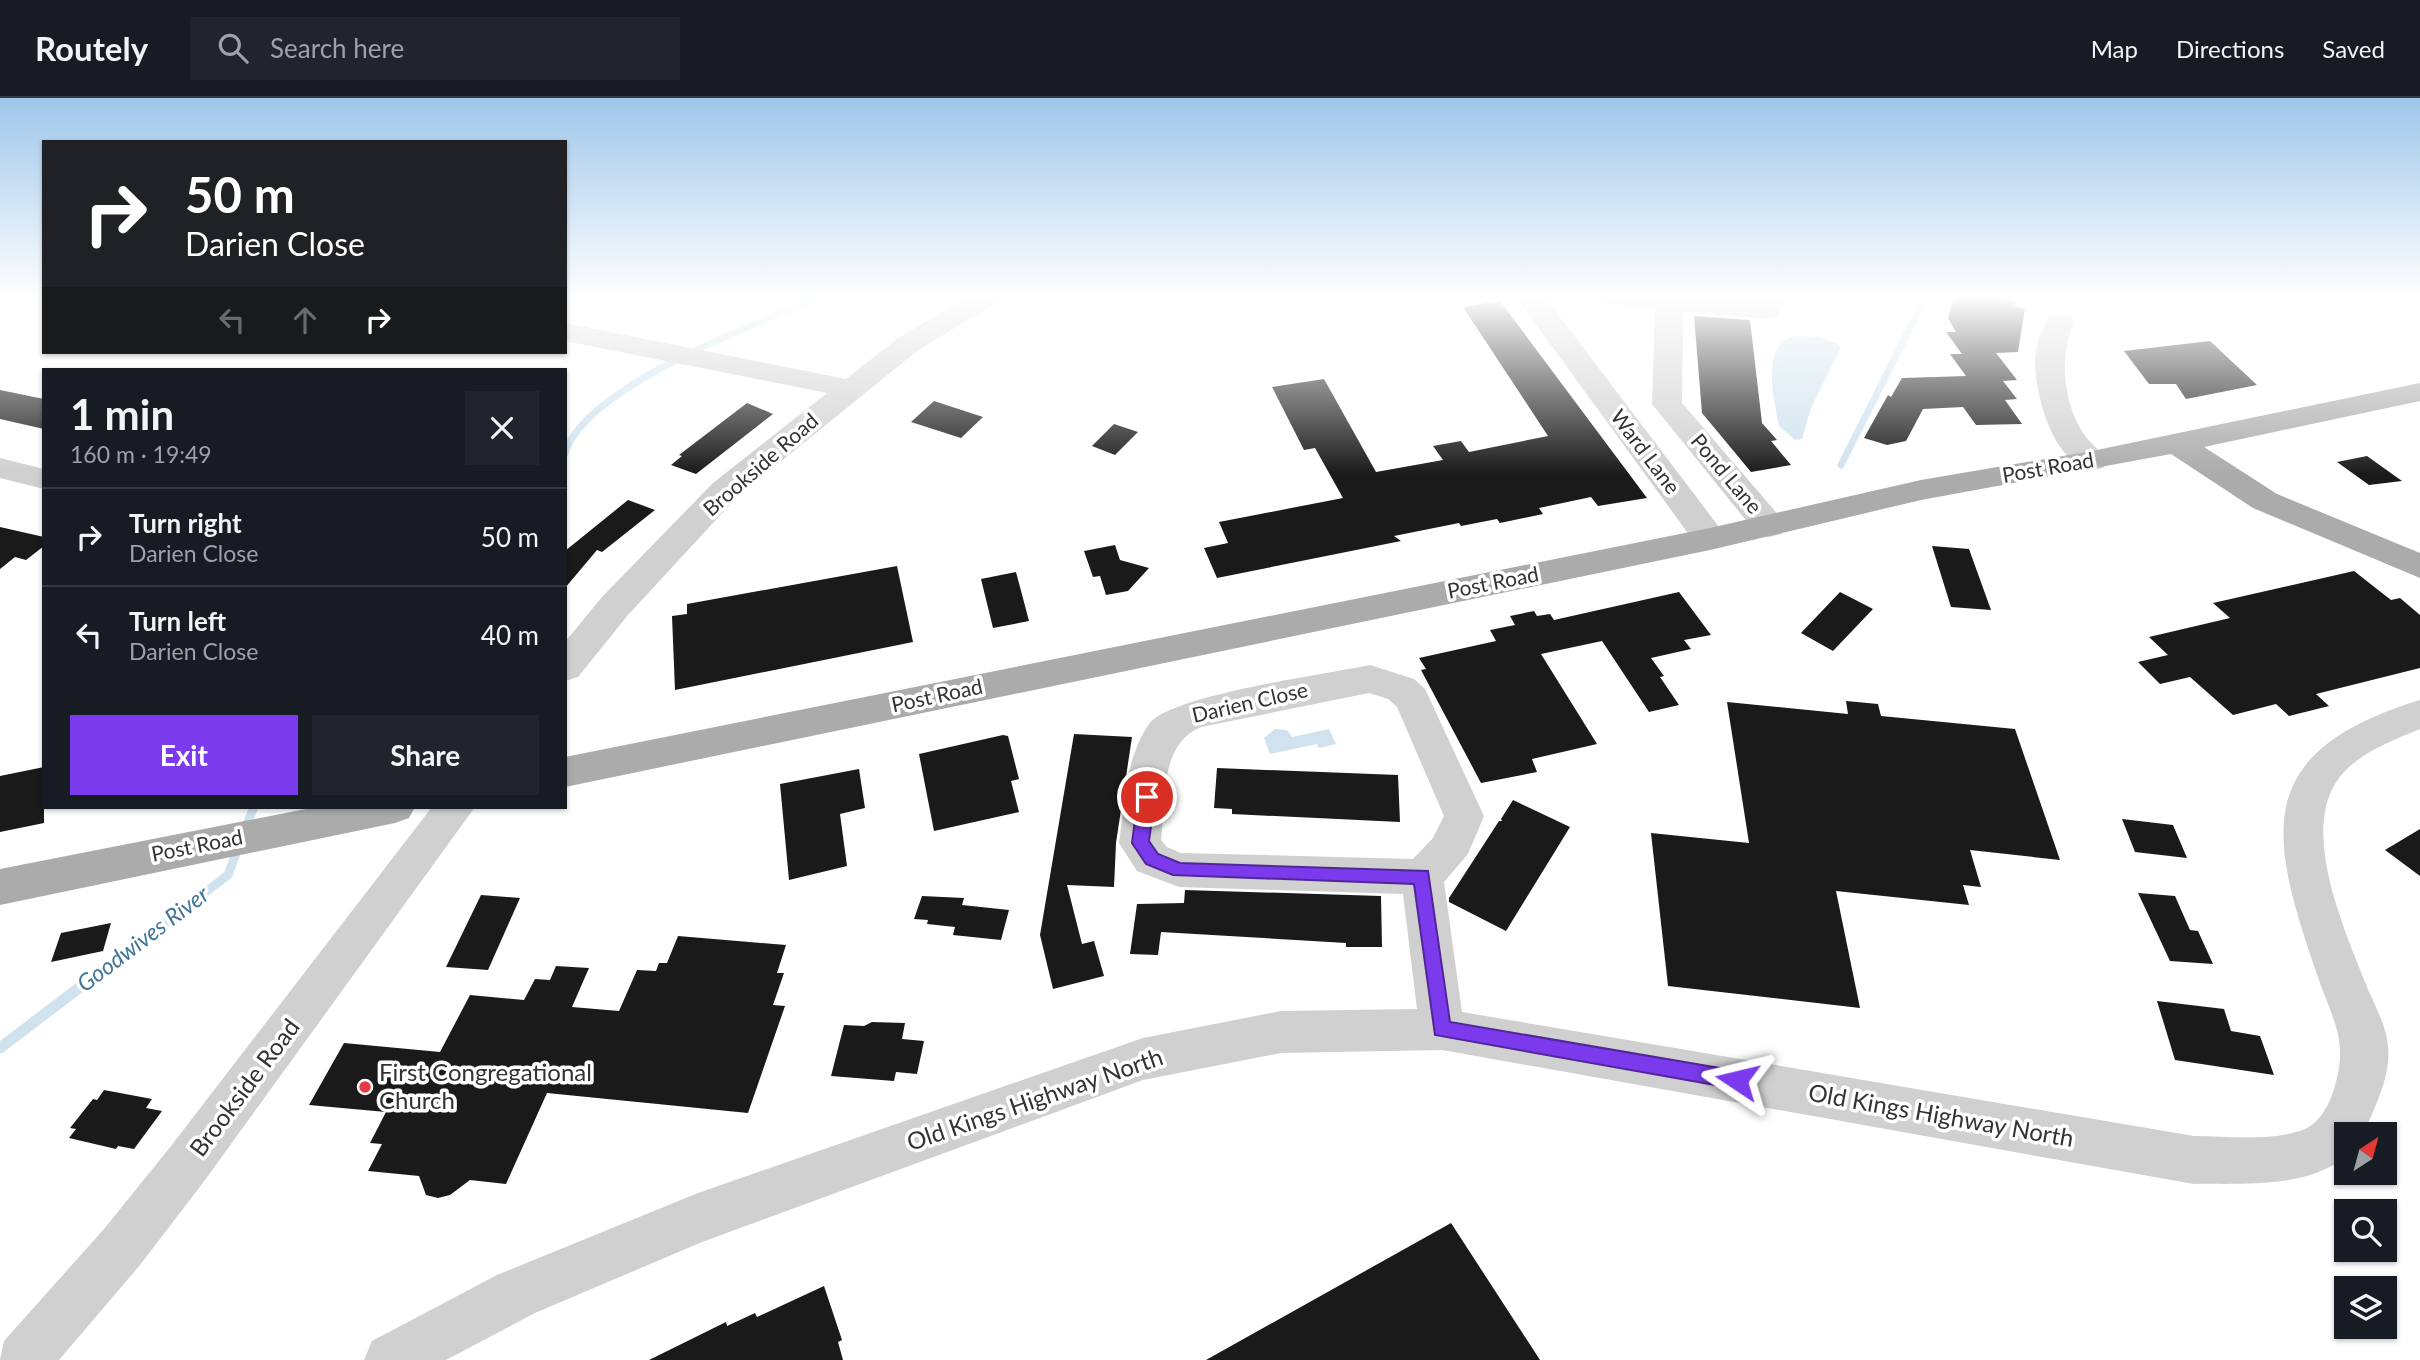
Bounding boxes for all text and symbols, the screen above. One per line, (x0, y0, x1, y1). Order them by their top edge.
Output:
search box (190, 17, 680, 80)
text: Routely (35, 28, 148, 68)
icon: search (214, 29, 252, 67)
text: Search here (270, 32, 404, 64)
text: Map (2091, 34, 2138, 63)
text: Directions (2176, 34, 2284, 63)
text: Saved (2322, 34, 2385, 63)
text: 50 m (185, 165, 295, 223)
icon: right (70, 168, 161, 259)
text: Darien Close (185, 224, 365, 263)
icon: left (213, 301, 251, 339)
icon: ahead (286, 301, 324, 339)
icon: right (359, 301, 397, 339)
text: 1 min (70, 389, 174, 439)
button: close (465, 391, 539, 465)
street label: Ward Lane (1606, 404, 1686, 498)
street label: Brookside Road (697, 407, 823, 521)
street label: Pond Lane (1686, 428, 1768, 518)
text: 160 m · 19:49 (70, 440, 212, 468)
street label: Post Road (2000, 446, 2095, 487)
text: Turn right (129, 507, 242, 539)
icon: right (70, 518, 108, 556)
text: 50 m (481, 521, 539, 553)
text: Darien Close (129, 539, 258, 567)
street label: Post Road (1445, 560, 1541, 603)
text: Turn left (129, 605, 226, 637)
icon: left (70, 616, 108, 654)
text: 40 m (481, 619, 539, 651)
text: Darien Close (129, 637, 258, 665)
street label: Post Road (889, 673, 985, 716)
street label: Darien Close (1189, 676, 1310, 727)
button: Exit (70, 715, 298, 795)
button: Share (312, 715, 539, 795)
pin (1117, 767, 1177, 827)
icon: arrive (1128, 778, 1166, 816)
street label: Post Road (149, 823, 245, 866)
water label: Goodwives River (71, 879, 215, 997)
street label: Brookside Road (183, 1013, 305, 1162)
street label: Old Kings Highway North (903, 1041, 1166, 1156)
position arrow (1700, 1043, 1774, 1117)
place label: First Congregational Church (379, 1057, 592, 1114)
street label: Old Kings Highway North (1806, 1077, 2076, 1152)
marker: First Congregational Church (357, 1079, 373, 1095)
north arrow (2334, 1122, 2398, 1185)
map controls (2334, 1122, 2397, 1339)
button: search (2334, 1199, 2397, 1262)
button: layers (2334, 1276, 2397, 1339)

